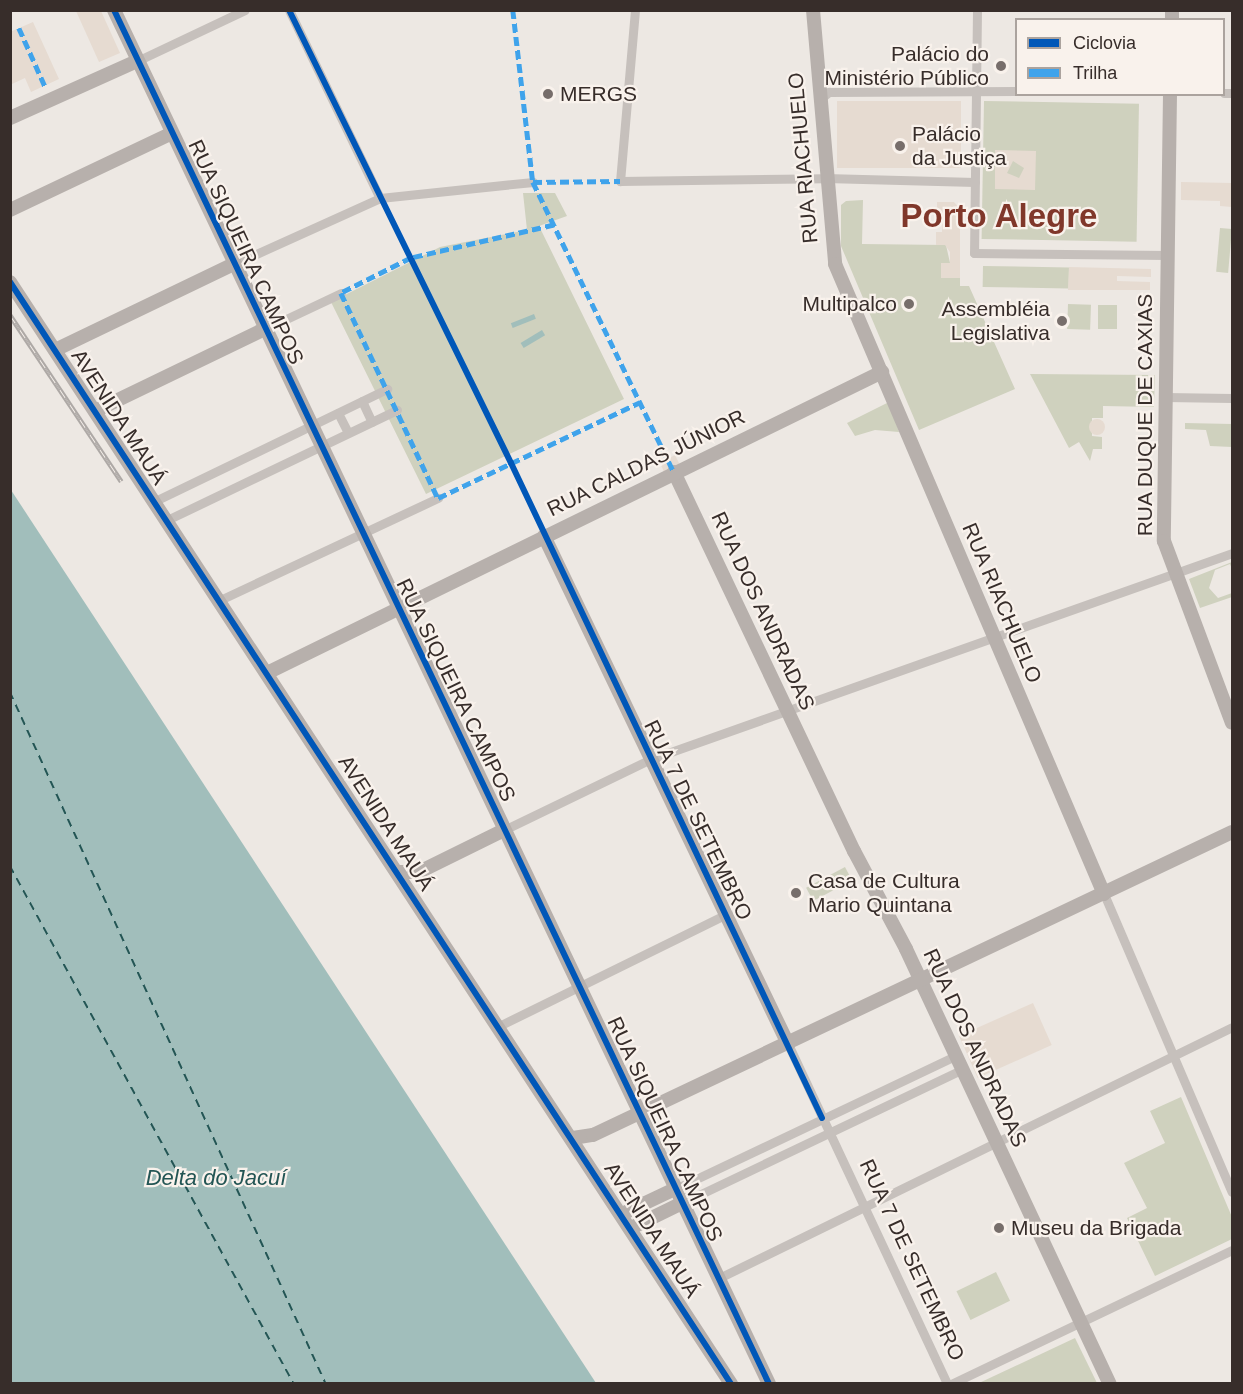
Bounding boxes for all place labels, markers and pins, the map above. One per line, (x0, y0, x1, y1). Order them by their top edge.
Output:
place label: Palácio do Ministério Público (824, 41, 989, 91)
marker: Palácio do Ministério Público (994, 59, 1008, 73)
place label: MERGS (560, 81, 637, 107)
marker: MERGS (541, 87, 555, 101)
place label: Palácio da Justiça (912, 121, 1007, 171)
marker: Palácio da Justiça (893, 139, 907, 153)
place label: Multipalco (802, 291, 897, 317)
place label: Assembléia Legislativa (941, 296, 1050, 346)
marker: Multipalco (902, 297, 916, 311)
marker: Assembléia Legislativa (1055, 314, 1069, 328)
place label: Casa de Cultura Mario Quintana (808, 868, 960, 918)
marker: Casa de Cultura Mario Quintana (789, 886, 803, 900)
place label: Museu da Brigada (1011, 1215, 1181, 1241)
marker: Museu da Brigada (992, 1221, 1006, 1235)

